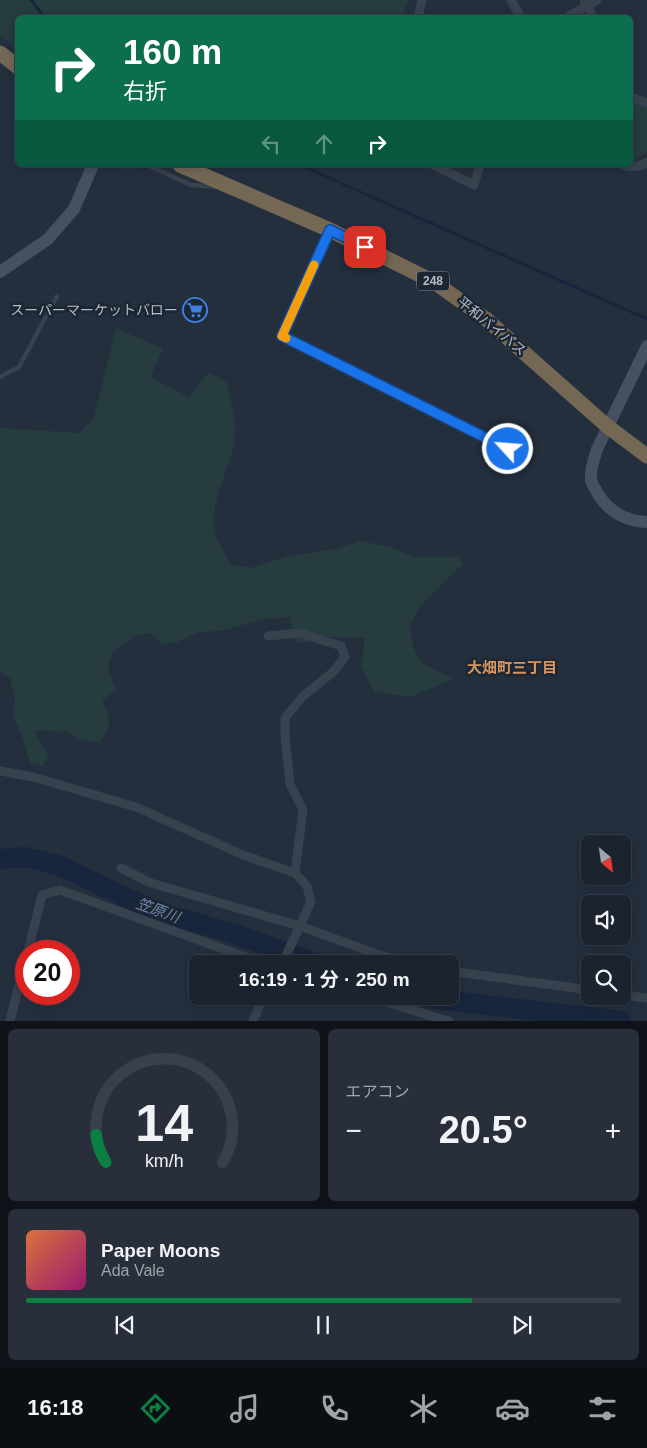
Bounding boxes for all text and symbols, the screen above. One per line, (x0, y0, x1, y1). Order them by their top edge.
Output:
text: 160 m (123, 32, 222, 71)
icon: right (40, 35, 105, 100)
text: 右折 (123, 79, 167, 104)
icon: left (257, 130, 285, 158)
icon: ahead (310, 130, 338, 158)
icon: right (363, 130, 391, 158)
pin (344, 226, 386, 268)
icon: arrive (351, 233, 379, 261)
road number: 248 (417, 272, 449, 290)
street label: 平和バイパス (454, 293, 530, 359)
supermarket icon: スーパーマーケットバロー (182, 297, 208, 323)
place label: スーパーマーケットバロー (10, 302, 178, 318)
position arrow (481, 422, 533, 474)
district label: 大畑町三丁目 (467, 659, 557, 676)
north arrow (581, 835, 631, 885)
map controls (581, 835, 631, 1005)
water label: 笠原川 (134, 894, 184, 926)
button: sound (581, 895, 631, 945)
speed limit sign: 20 (15, 940, 80, 1005)
button: search (581, 955, 631, 1005)
text: 16:19 · 1 分 · 250 m (238, 969, 410, 990)
text: エアコン (346, 1083, 410, 1100)
text: 14 (135, 1094, 193, 1152)
text: 20.5° (439, 1109, 528, 1151)
text: − (346, 1115, 362, 1146)
text: + (605, 1115, 621, 1146)
text: km/h (144, 1151, 183, 1171)
text: Paper Moons (101, 1240, 220, 1261)
text: Ada Vale (101, 1262, 165, 1279)
icon: previous (111, 1311, 139, 1339)
icon: pause (309, 1311, 337, 1339)
icon: next (508, 1311, 536, 1339)
icon: directions (138, 1391, 173, 1426)
icon: music (227, 1391, 262, 1426)
icon: phone (317, 1391, 352, 1426)
icon: climate (406, 1391, 441, 1426)
icon: car (495, 1391, 530, 1426)
icon: filters (585, 1391, 620, 1426)
text: 16:18 (27, 1395, 83, 1420)

